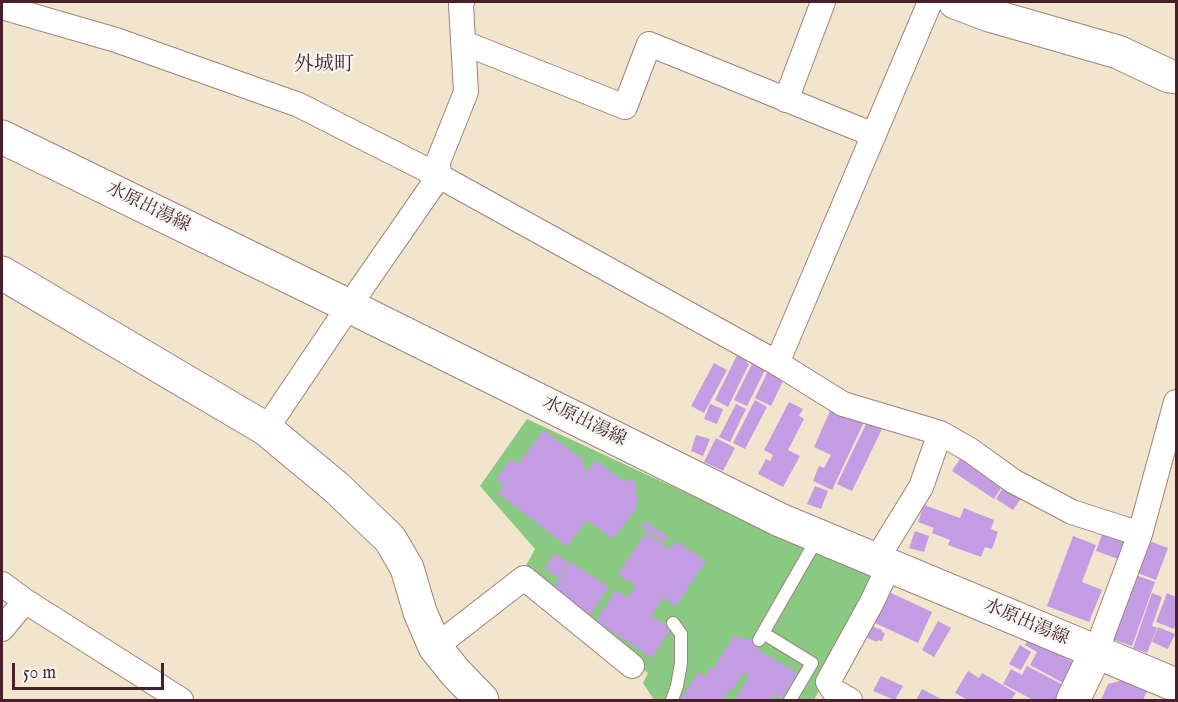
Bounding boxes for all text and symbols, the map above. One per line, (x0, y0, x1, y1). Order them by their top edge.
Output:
district label: 外城町 (294, 54, 354, 78)
street label: 水原出湯線 (103, 179, 193, 237)
street label: 水原出湯線 (539, 393, 629, 451)
street label: 水原出湯線 (980, 595, 1072, 651)
scale bar (15, 651, 166, 689)
text: 50 m (23, 662, 56, 685)

